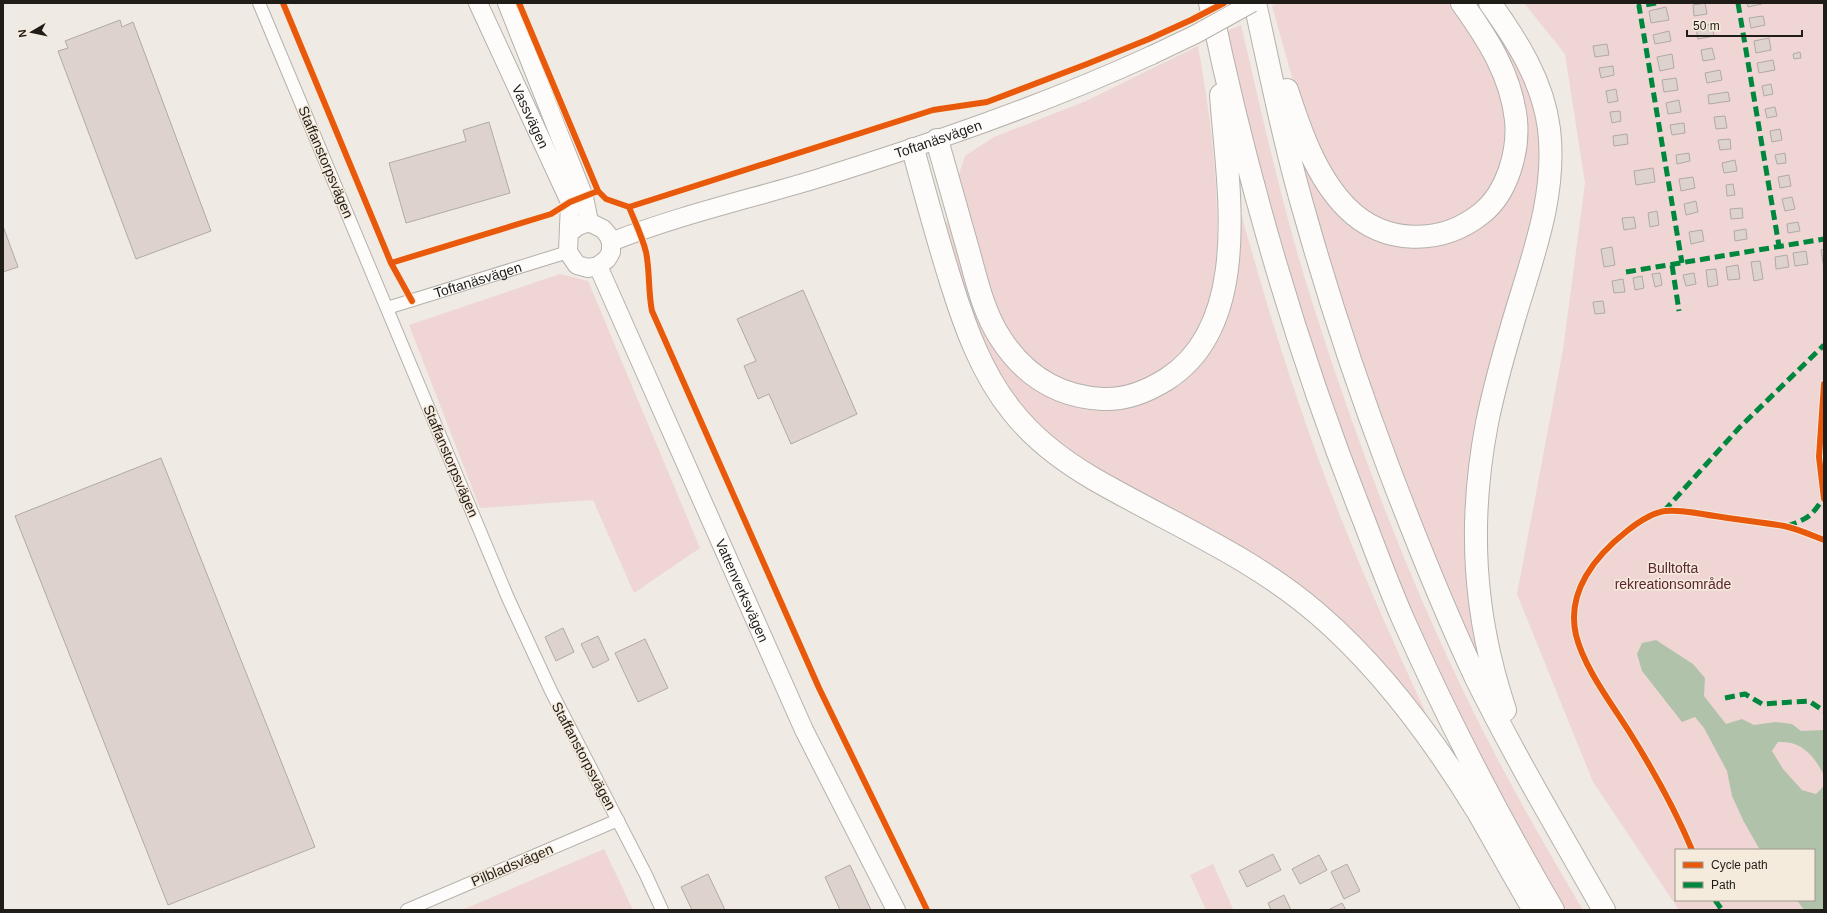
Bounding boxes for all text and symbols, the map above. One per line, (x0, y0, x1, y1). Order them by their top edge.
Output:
north arrow (12, 12, 52, 52)
scale bar (1687, 12, 1802, 38)
text: 50 m (1693, 19, 1720, 33)
text: N (16, 29, 29, 38)
street label: Vassvägen (509, 82, 552, 151)
street label: Staffanstorpsvägen (295, 103, 357, 221)
street label: Toftanäsvägen (892, 117, 984, 161)
street label: Toftanäsvägen (432, 259, 524, 301)
street label: Staffanstorpsvägen (420, 402, 482, 520)
street label: Vattenverksvägen (712, 536, 772, 644)
park label: Bulltofta rekreationsområde (1615, 560, 1732, 592)
street label: Staffanstorpsvägen (549, 699, 619, 813)
street label: Pilbladsvägen (469, 841, 555, 889)
legend (1675, 849, 1815, 901)
text: Cycle path (1711, 858, 1768, 872)
text: Path (1711, 878, 1736, 892)

